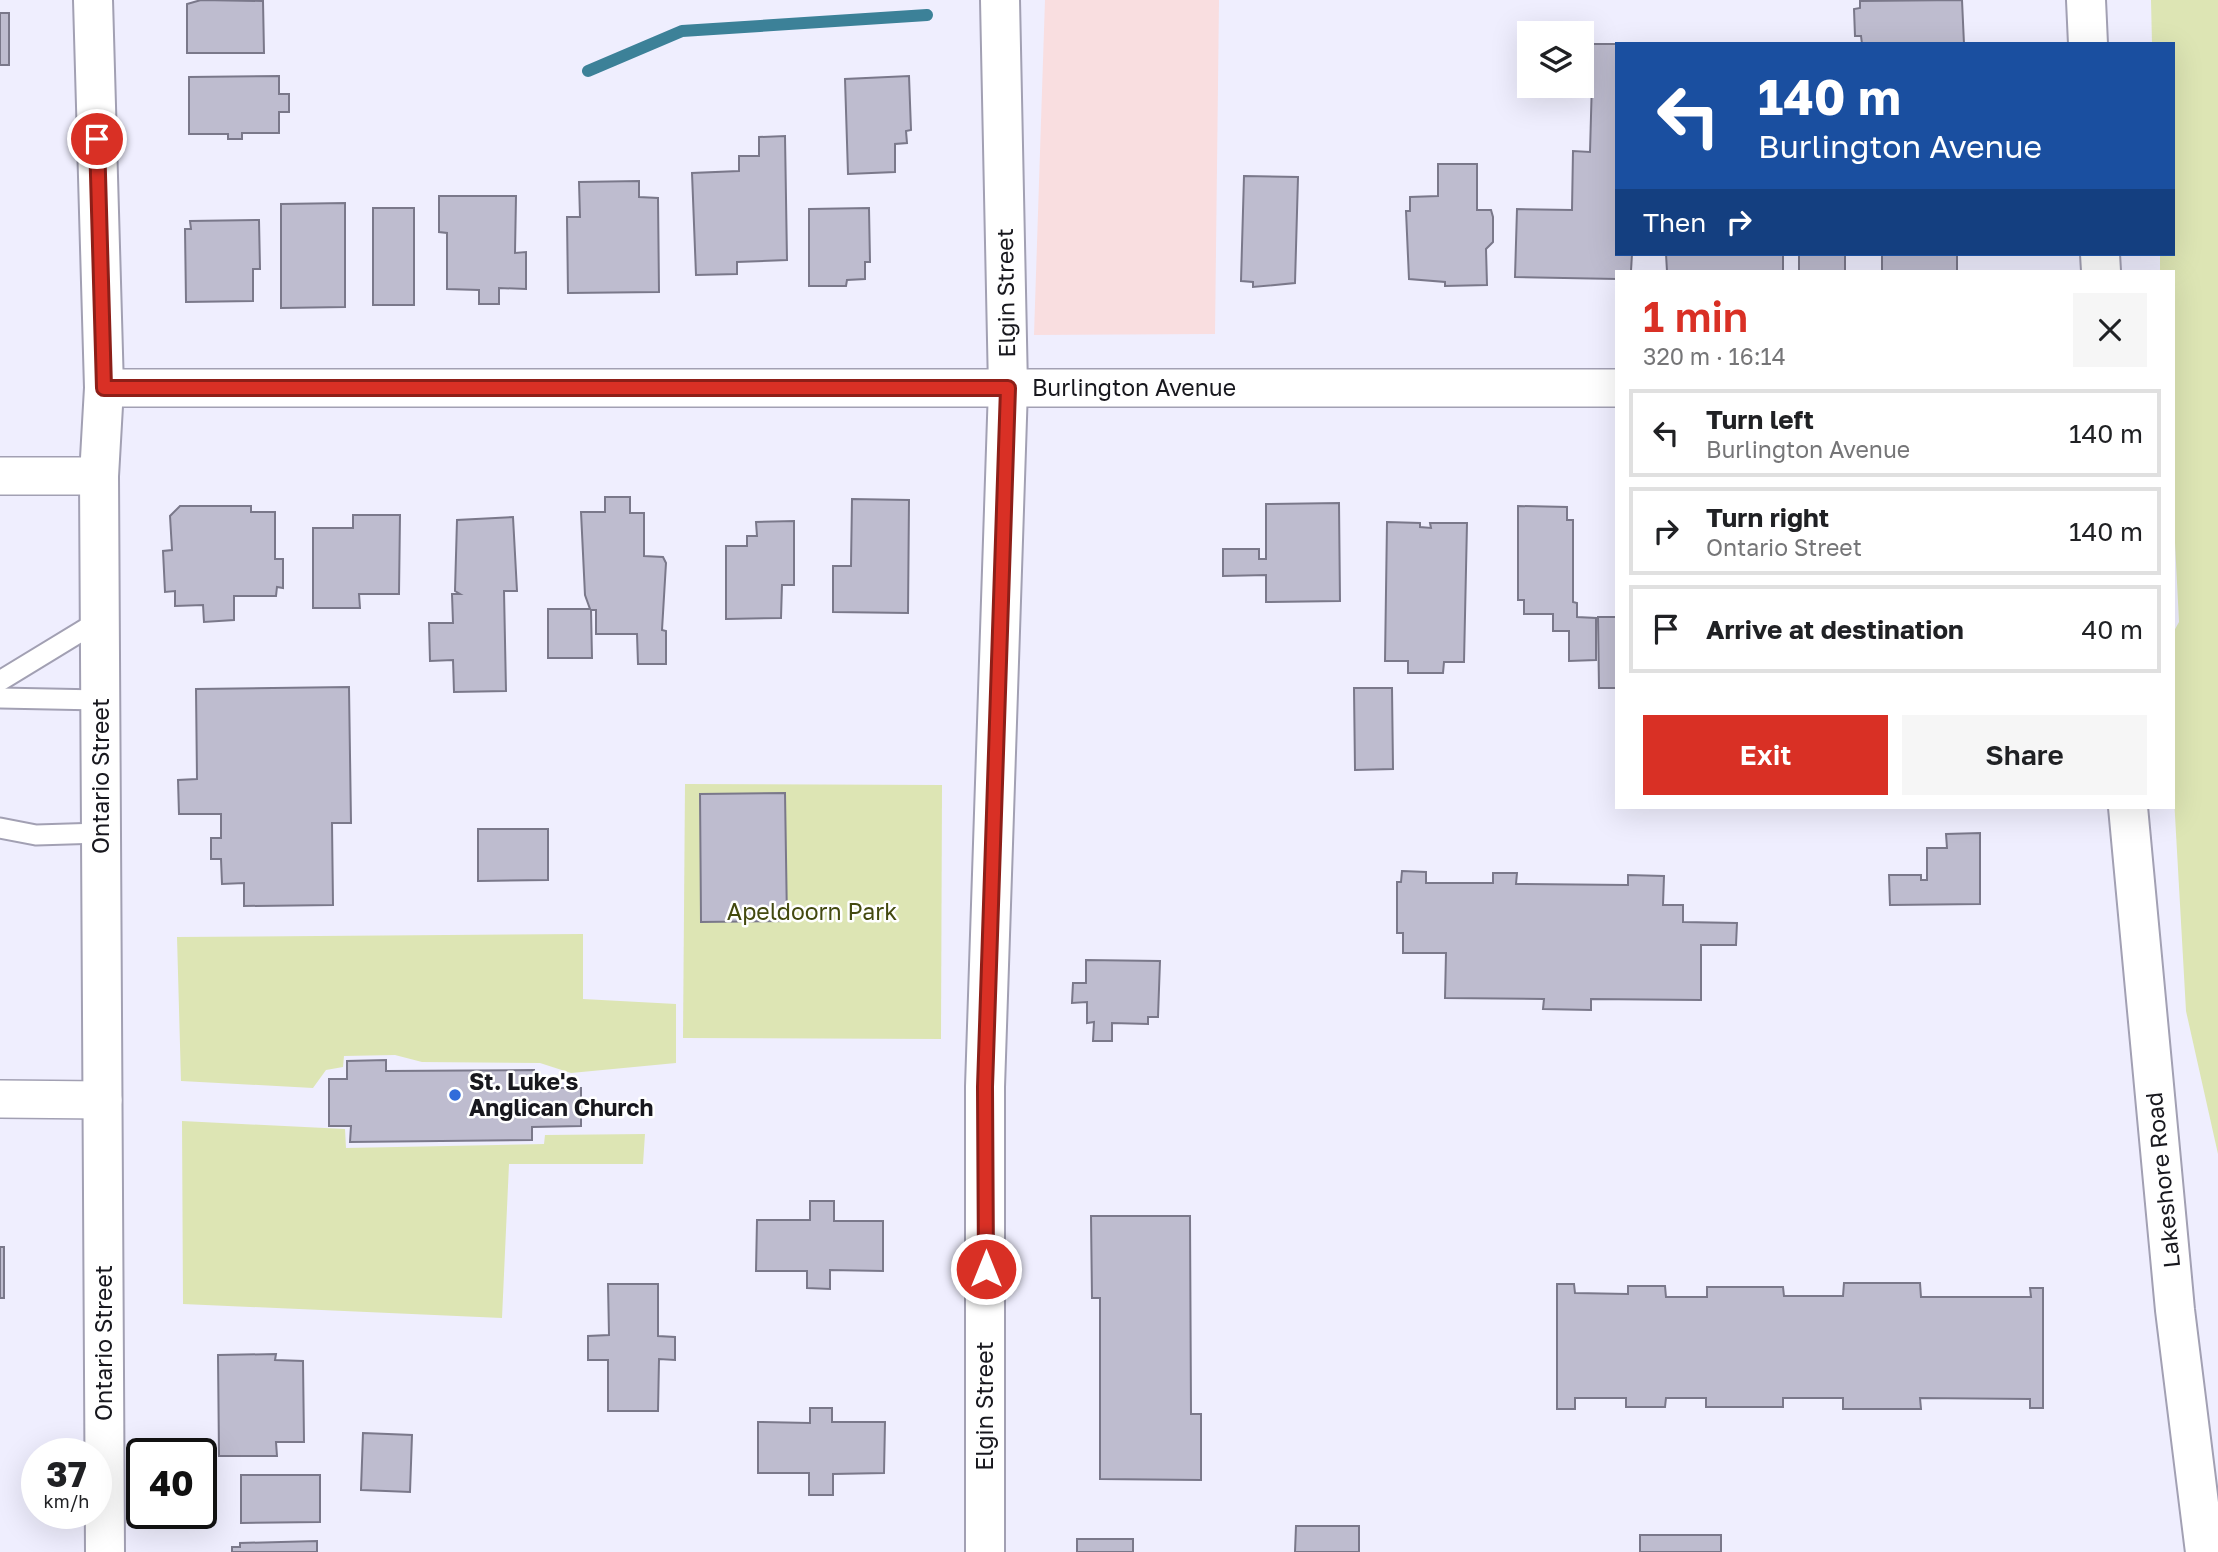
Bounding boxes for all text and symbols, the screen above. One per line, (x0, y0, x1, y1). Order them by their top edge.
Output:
map controls (1517, 21, 1594, 98)
button: layers (1517, 21, 1594, 98)
text: 140 m (1758, 67, 1901, 126)
icon: left (1643, 70, 1734, 161)
pin (67, 109, 127, 169)
icon: arrive (78, 120, 116, 158)
text: Burlington Avenue (1758, 127, 2042, 165)
icon: right (1720, 203, 1758, 241)
text: Then (1643, 207, 1706, 238)
street label: Elgin Street (990, 228, 1020, 358)
text: 1 min (1643, 291, 1748, 341)
button: close (2073, 293, 2147, 367)
text: 320 m · 16:14 (1643, 342, 1786, 370)
street label: Burlington Avenue (1032, 373, 1236, 401)
text: Turn left (1706, 404, 1814, 435)
icon: left (1647, 414, 1685, 452)
text: 140 m (2069, 418, 2143, 449)
text: Burlington Avenue (1706, 435, 1910, 463)
text: Turn right (1706, 502, 1829, 533)
icon: right (1647, 512, 1685, 550)
text: 140 m (2069, 516, 2143, 547)
text: Ontario Street (1706, 533, 1862, 561)
icon: arrive (1647, 610, 1685, 648)
text: Arrive at destination (1706, 614, 1964, 645)
text: 40 m (2082, 614, 2143, 645)
street label: Ontario Street (86, 698, 114, 854)
button: Exit (1643, 715, 1888, 795)
button: Share (1902, 715, 2147, 795)
park label: Apeldoorn Park (727, 897, 897, 925)
place label: St. Luke's Anglican Church (469, 1067, 653, 1121)
marker: St. Luke's Anglican Church (447, 1087, 463, 1103)
street label: Lakeshore Road (2139, 1091, 2185, 1269)
position arrow (949, 1232, 1023, 1306)
street label: Ontario Street (89, 1265, 117, 1421)
street label: Elgin Street (970, 1341, 998, 1471)
speed limit sign: 40 (126, 1438, 217, 1529)
text: 37 (46, 1453, 87, 1495)
text: km/h (44, 1490, 89, 1512)

